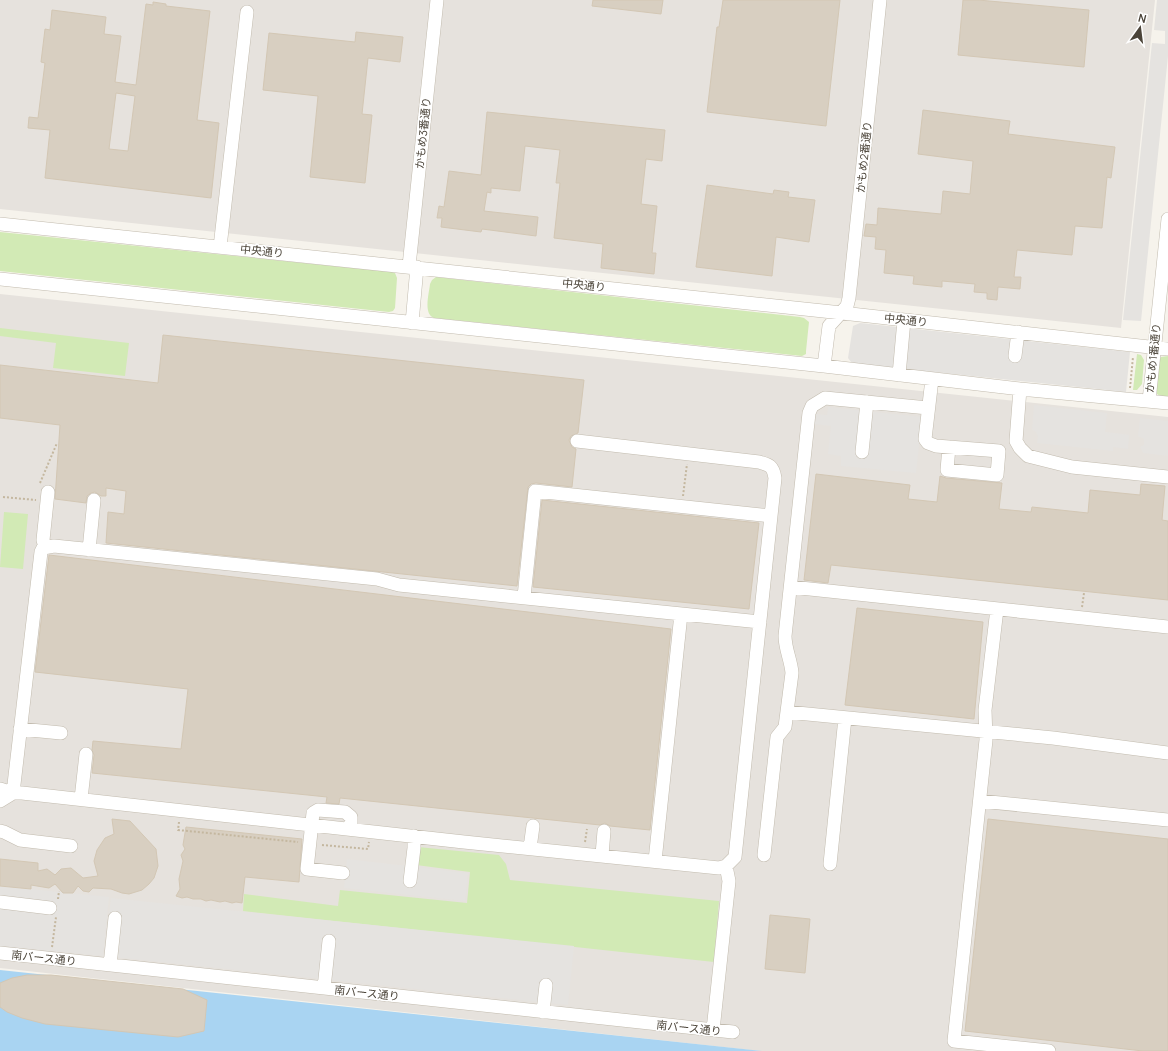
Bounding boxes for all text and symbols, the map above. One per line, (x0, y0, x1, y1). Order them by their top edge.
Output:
north arrow (1120, 8, 1160, 48)
text: N (1137, 10, 1148, 26)
street label: かもめ3番通り (411, 96, 434, 170)
street label: かもめ2番通り (852, 120, 875, 194)
street label: 中央通り (239, 241, 285, 260)
street label: 中央通り (561, 275, 607, 294)
street label: 中央通り (883, 310, 929, 329)
street label: かもめ1番通り (1141, 322, 1164, 394)
street label: 南バース通り (11, 947, 77, 968)
street label: 南バース通り (334, 982, 400, 1003)
street label: 南バース通り (656, 1017, 722, 1038)

